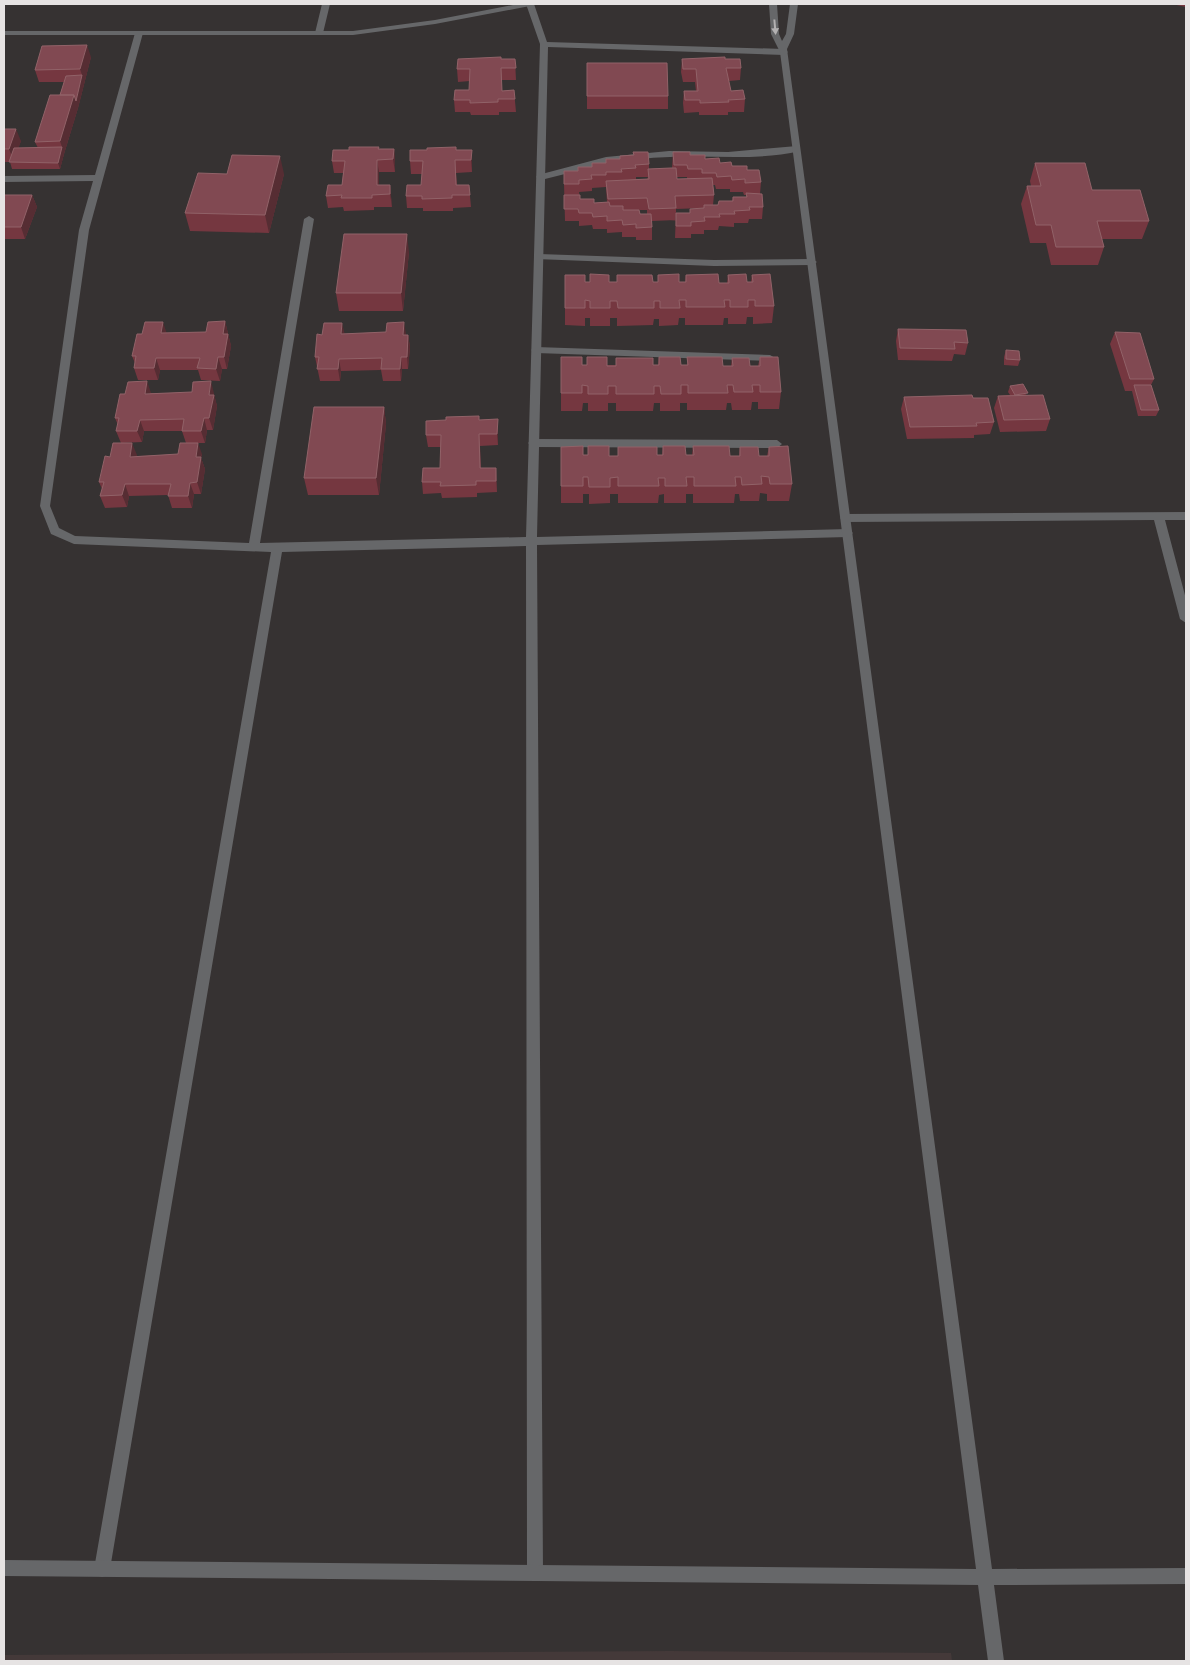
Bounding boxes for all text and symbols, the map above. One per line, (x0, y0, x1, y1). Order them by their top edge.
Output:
one-way arrow (771, 19, 779, 35)

